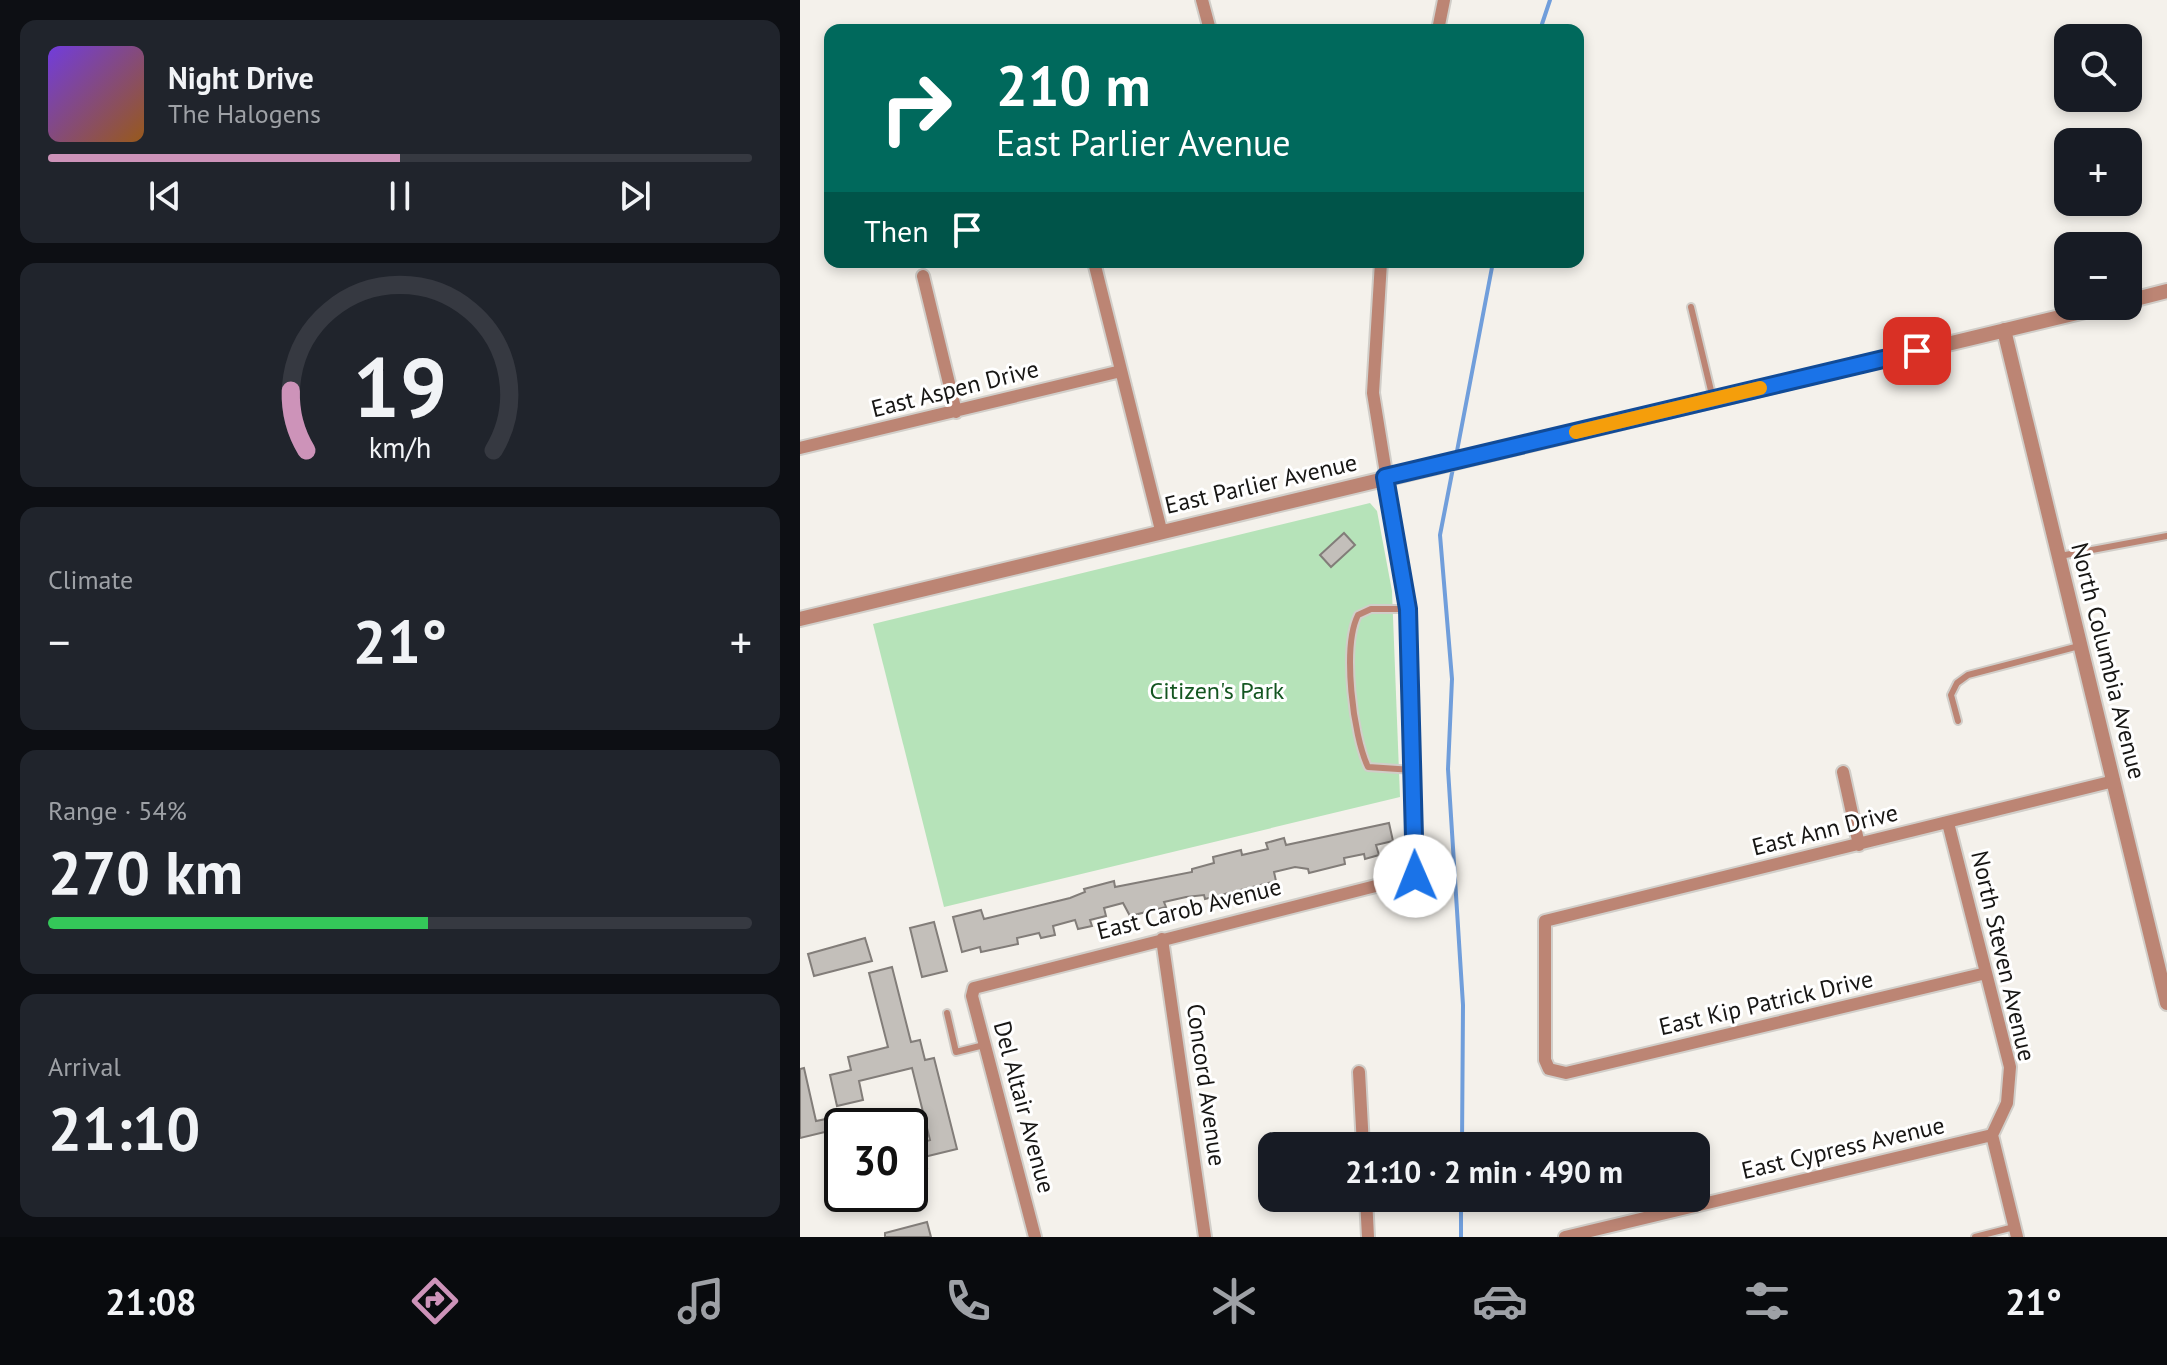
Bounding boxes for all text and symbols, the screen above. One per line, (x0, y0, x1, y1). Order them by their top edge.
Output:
map controls (2054, 24, 2142, 320)
button: search (2054, 24, 2142, 112)
text: 210 m (996, 49, 1151, 121)
icon: right (864, 56, 968, 160)
text: Night Drive (168, 58, 314, 97)
text: The Halogens (168, 97, 321, 130)
text: East Parlier Avenue (996, 119, 1291, 166)
button: + (2054, 128, 2142, 216)
icon: previous (143, 174, 187, 218)
icon: pause (378, 174, 422, 218)
icon: next (613, 174, 657, 218)
icon: arrive (945, 208, 989, 252)
text: Then (864, 211, 929, 250)
button: − (2054, 232, 2142, 320)
pin (1883, 317, 1951, 385)
icon: arrive (1895, 329, 1939, 373)
text: 19 (353, 332, 447, 440)
street label: East Aspen Drive (868, 353, 1042, 424)
text: km/h (369, 429, 431, 466)
street label: East Parlier Avenue (1162, 446, 1360, 521)
street label: North Columbia Avenue (2064, 539, 2153, 782)
text: Climate (48, 563, 133, 596)
text: 21° (353, 602, 447, 680)
text: − (48, 613, 70, 670)
text: + (730, 613, 752, 670)
park label: Citizen's Park (1150, 675, 1285, 706)
text: Range · 54% (48, 794, 187, 827)
street label: East Ann Drive (1749, 796, 1901, 863)
text: 270 km (48, 833, 243, 911)
position arrow (1373, 834, 1457, 918)
street label: North Steven Avenue (1964, 848, 2043, 1064)
street label: East Carob Avenue (1093, 871, 1284, 946)
street label: East Kip Patrick Drive (1656, 963, 1876, 1042)
street label: Concord Avenue (1180, 1002, 1233, 1168)
street label: Del Altair Avenue (987, 1017, 1062, 1196)
text: Arrival (48, 1050, 121, 1083)
text: 21:10 (48, 1089, 200, 1167)
speed limit sign: 30 (824, 1108, 928, 1212)
street label: East Cypress Avenue (1738, 1109, 1947, 1186)
text: 21:10 · 2 min · 490 m (1345, 1152, 1623, 1191)
icon: directions (407, 1273, 463, 1329)
icon: music (673, 1273, 729, 1329)
icon: phone (940, 1273, 996, 1329)
icon: climate (1206, 1273, 1262, 1329)
icon: car (1472, 1273, 1528, 1329)
icon: filters (1739, 1273, 1795, 1329)
text: 21:08 (105, 1278, 197, 1325)
text: 21° (2005, 1278, 2062, 1325)

